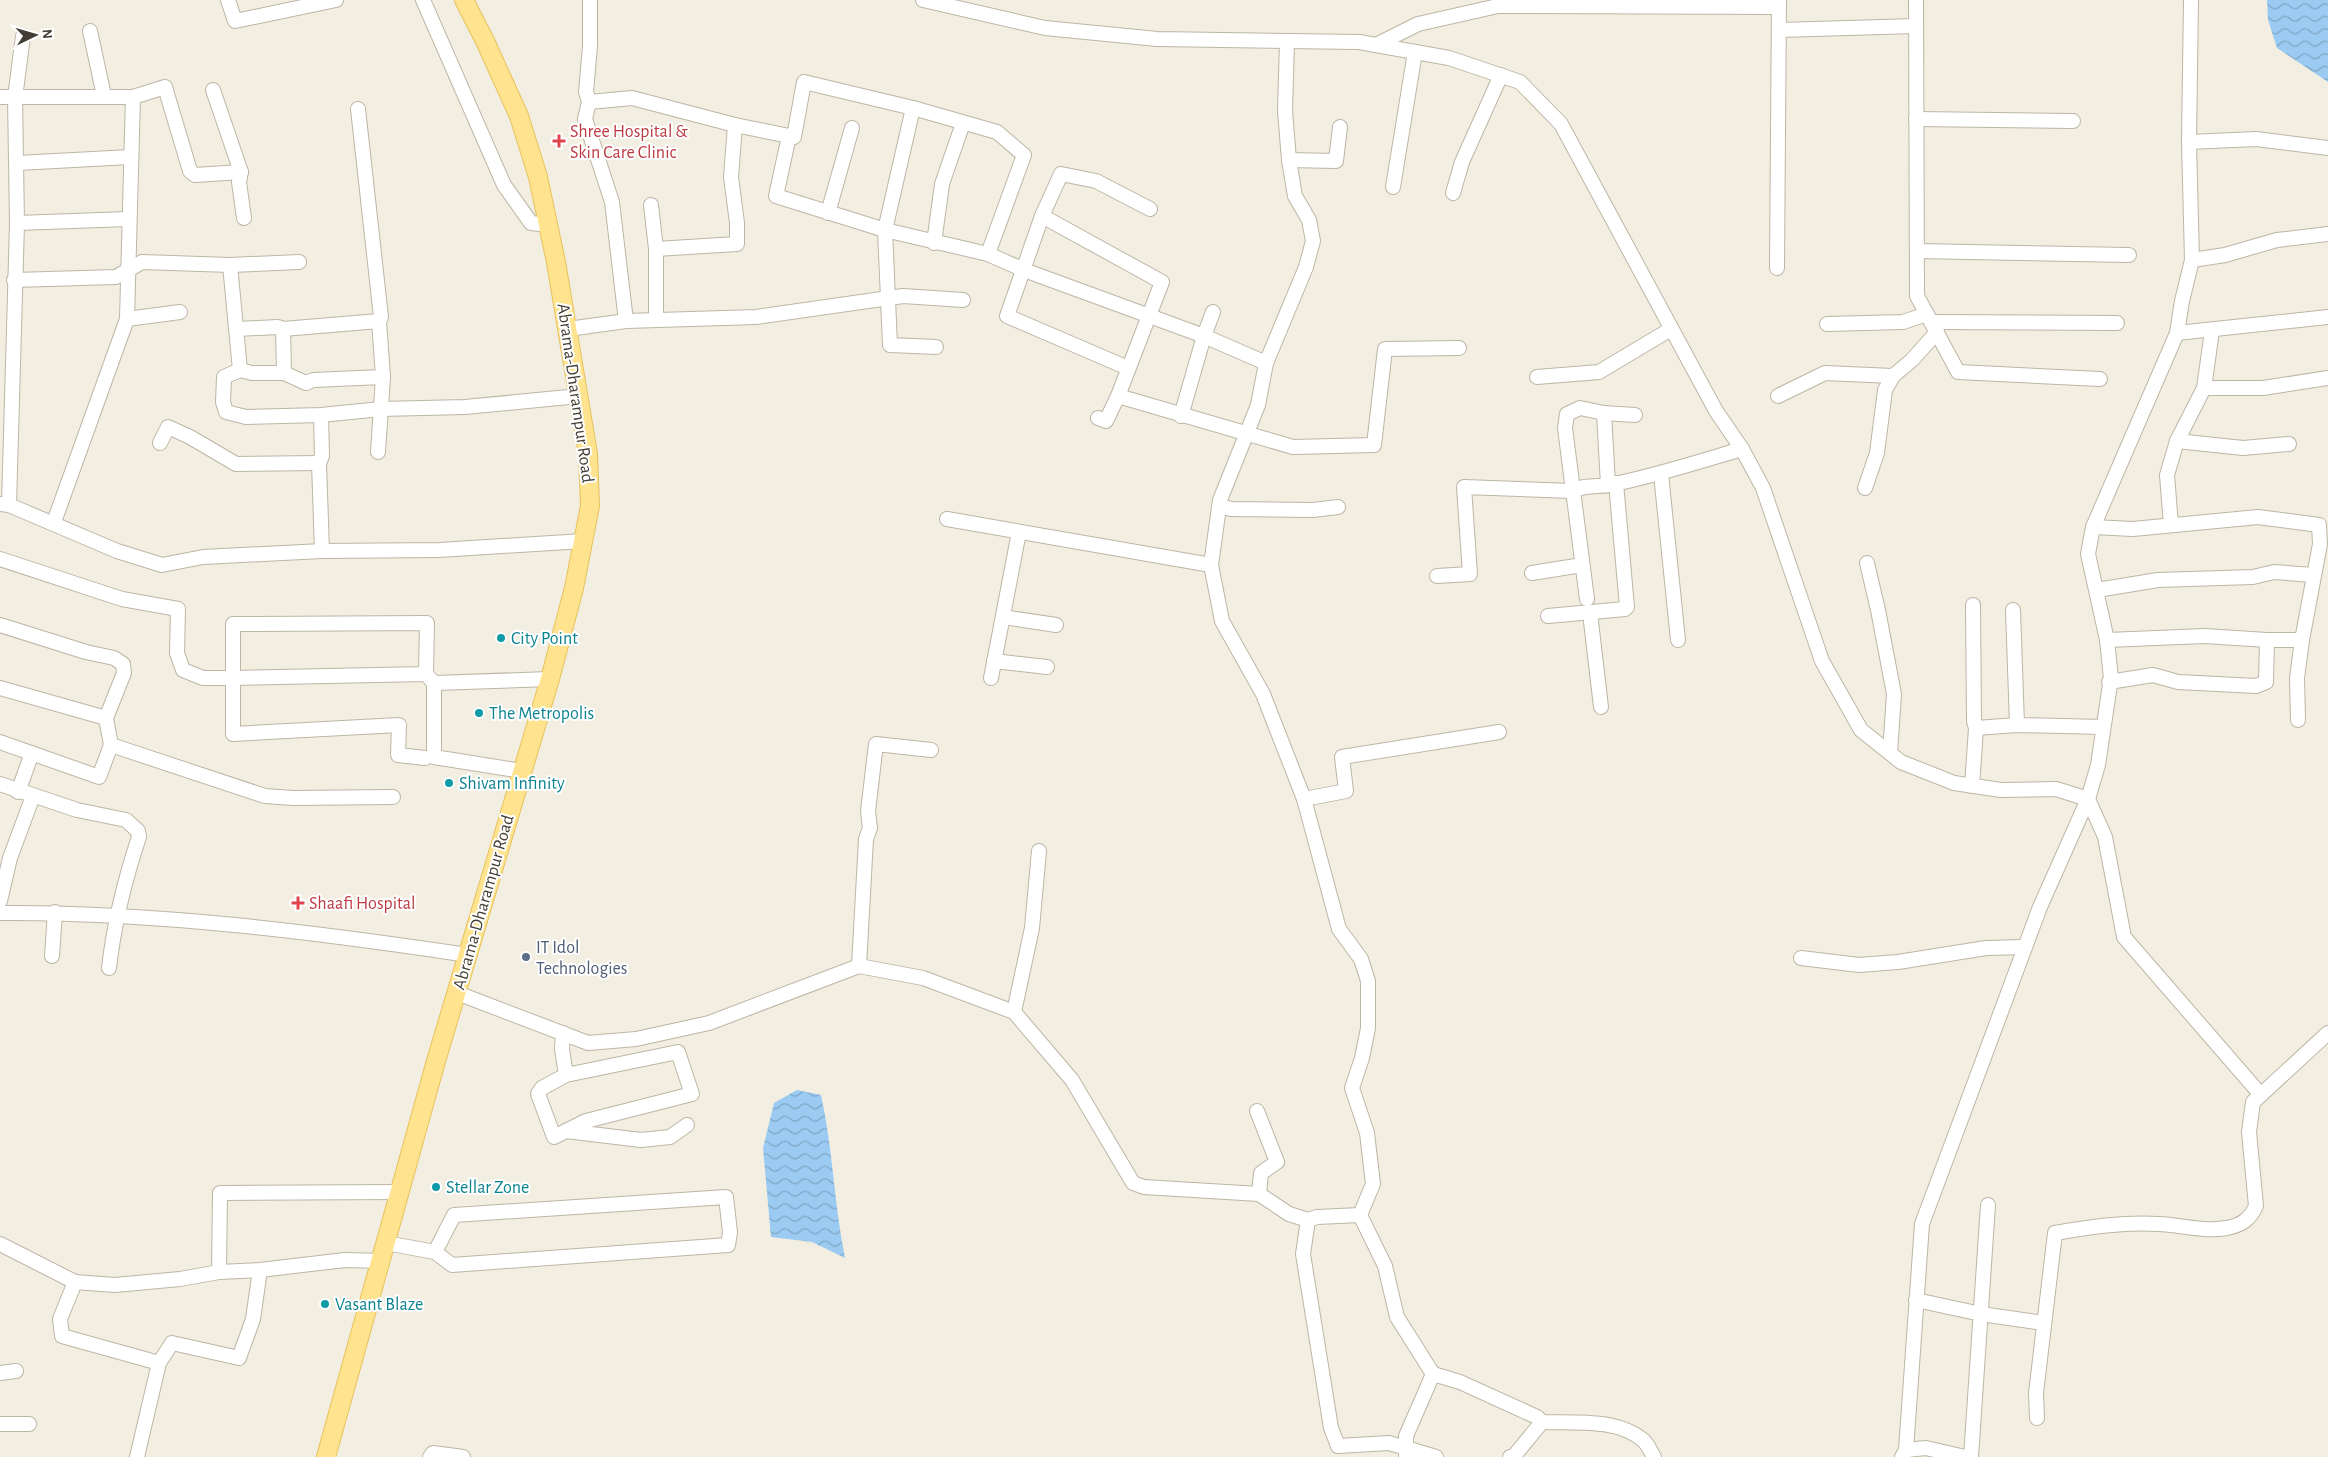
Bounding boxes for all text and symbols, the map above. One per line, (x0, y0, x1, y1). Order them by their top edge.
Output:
north arrow (10, 10, 60, 60)
text: N (40, 28, 54, 39)
place label: Shree Hospital & Skin Care Clinic (570, 123, 688, 162)
marker: Shree Hospital & Skin Care Clinic (552, 134, 566, 148)
street label: Abrama-Dharampur Road (554, 302, 597, 484)
place label: City Point (511, 630, 578, 648)
marker: City Point (495, 632, 507, 644)
place label: The Metropolis (489, 705, 594, 723)
marker: The Metropolis (473, 707, 485, 719)
place label: Shivam Infinity (459, 775, 565, 793)
marker: Shivam Infinity (443, 777, 455, 789)
street label: Abrama-Dharampur Road (450, 813, 518, 992)
place label: Shaafi Hospital (309, 895, 416, 913)
marker: Shaafi Hospital (291, 896, 305, 910)
place label: IT Idol Technologies (536, 939, 628, 978)
marker: IT Idol Technologies (520, 951, 532, 963)
place label: Stellar Zone (446, 1179, 529, 1197)
marker: Stellar Zone (430, 1181, 442, 1193)
place label: Vasant Blaze (335, 1296, 423, 1314)
marker: Vasant Blaze (319, 1298, 331, 1310)

